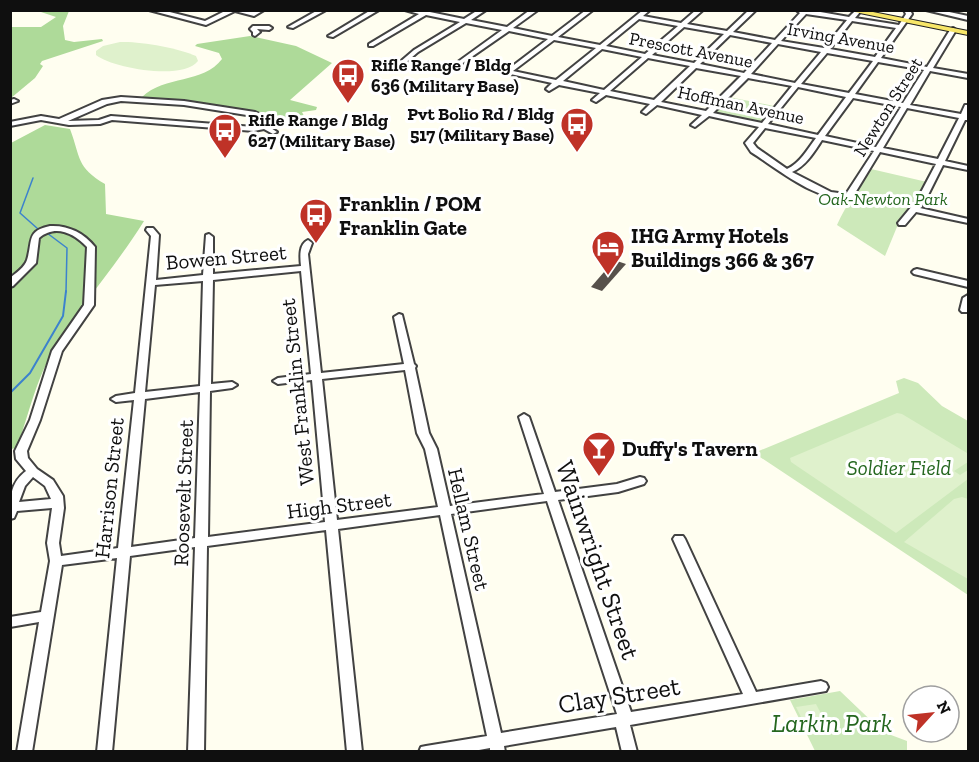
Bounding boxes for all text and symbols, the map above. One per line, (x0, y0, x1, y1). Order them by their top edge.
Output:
street label: Irving Avenue (786, 18, 896, 58)
street label: Prescott Avenue (627, 27, 755, 73)
street label: Newton Street (849, 53, 927, 161)
place label: Rifle Range / Bldg 636 (Military Base) (371, 54, 519, 97)
bus stop icon: Rifle Range / Bldg 636 (Military Base) (330, 57, 366, 104)
street label: Hoffman Avenue (676, 81, 806, 129)
place label: Pvt Bolio Rd / Bldg 517 (Military Base) (407, 103, 554, 146)
bus stop icon: Pvt Bolio Rd / Bldg 517 (Military Base) (559, 106, 595, 153)
place label: Rifle Range / Bldg 627 (Military Base) (248, 109, 395, 152)
bus stop icon: Rifle Range / Bldg 627 (Military Base) (207, 112, 243, 159)
park label: Oak-Newton Park (818, 188, 948, 210)
place label: Franklin / POM Franklin Gate (339, 191, 482, 240)
bus stop icon: Franklin / POM Franklin Gate (298, 197, 334, 244)
place label: IHG Army Hotels Buildings 366 & 367 (631, 223, 815, 272)
hotel icon: IHG Army Hotels Buildings 366 & 367 (590, 229, 626, 276)
street label: Bowen Street (165, 239, 288, 275)
street label: West Franklin Street (275, 297, 319, 487)
street label: Harrison Street (89, 416, 129, 560)
street label: Roosevelt Street (168, 419, 198, 567)
bar icon: Duffy's Tavern (581, 430, 617, 477)
place label: Duffy's Tavern (622, 436, 758, 461)
park label: Soldier Field (847, 455, 952, 480)
street label: Wainwright Street (549, 456, 647, 664)
street label: Hellam Street (443, 465, 495, 593)
street label: High Street (285, 486, 393, 524)
street label: Clay Street (556, 670, 682, 720)
north arrow (901, 684, 961, 744)
text: N (933, 698, 955, 717)
park label: Larkin Park (772, 707, 892, 739)

